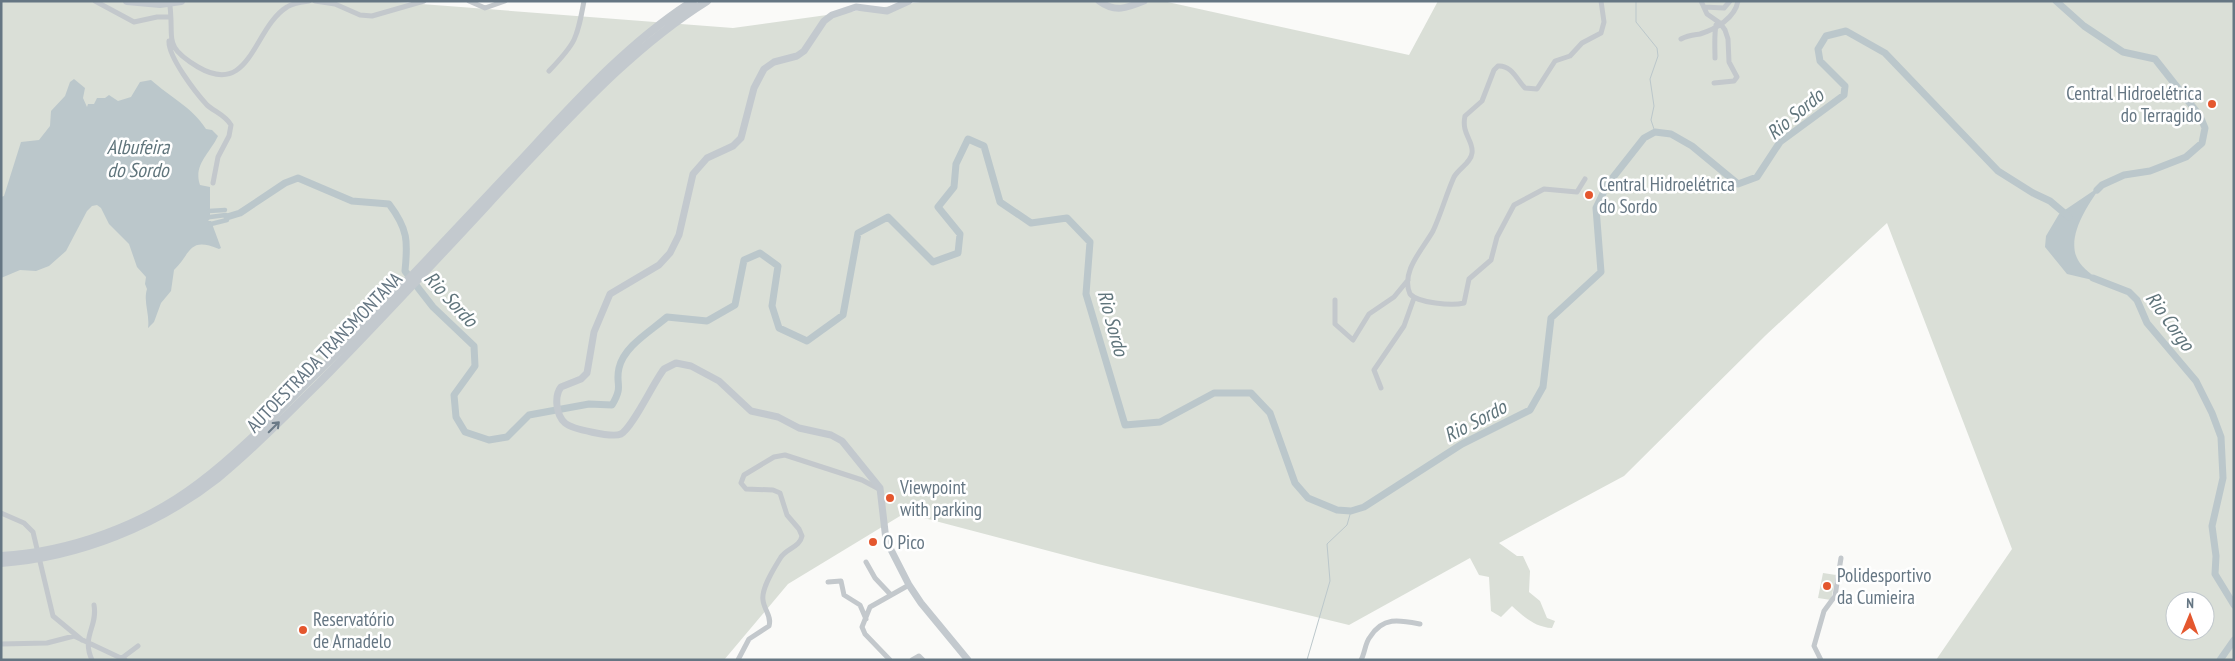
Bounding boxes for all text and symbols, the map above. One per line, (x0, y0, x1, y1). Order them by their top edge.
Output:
place label: Central Hidroelétrica do Terragido (2066, 81, 2202, 127)
water label: Rio Sordo (1761, 82, 1830, 145)
marker: Central Hidroelétrica do Terragido (2206, 98, 2218, 110)
water label: Albufeira do Sordo (107, 134, 170, 183)
place label: Central Hidroelétrica do Sordo (1599, 172, 1735, 218)
marker: Central Hidroelétrica do Sordo (1583, 189, 1595, 201)
water label: Rio Sordo (419, 266, 484, 333)
street label: AUTOESTRADA TRANSMONTANA (241, 267, 407, 437)
water label: Rio Corgo (2140, 286, 2201, 357)
water label: Rio Sordo (1092, 287, 1135, 360)
water label: Rio Sordo (1439, 393, 1512, 448)
one-way arrow (267, 422, 279, 434)
place label: Viewpoint with parking (899, 475, 982, 521)
marker: Viewpoint with parking (884, 492, 896, 504)
place label: O Pico (883, 530, 925, 554)
marker: O Pico (867, 536, 879, 548)
place label: Polidesportivo da Cumieira (1837, 563, 1931, 609)
marker: Polidesportivo da Cumieira (1821, 580, 1833, 592)
north arrow (2165, 591, 2215, 641)
text: N (2186, 594, 2194, 612)
place label: Reservatório de Arnadelo (313, 607, 395, 653)
marker: Reservatório de Arnadelo (297, 624, 309, 636)

